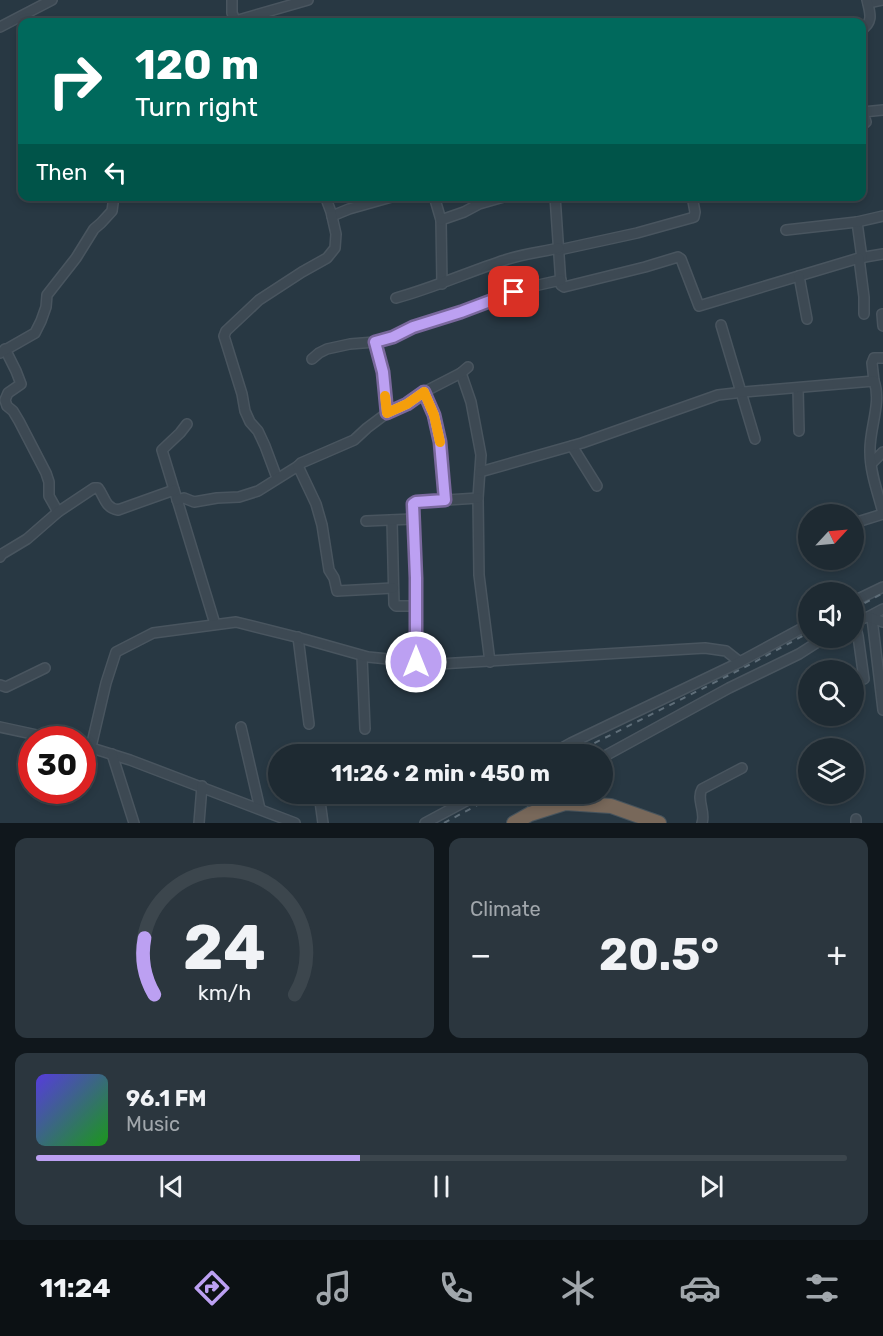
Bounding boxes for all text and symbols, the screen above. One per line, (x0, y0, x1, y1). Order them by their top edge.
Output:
text: 120 m (135, 40, 259, 90)
icon: right (36, 42, 114, 120)
text: Turn right (135, 91, 258, 123)
icon: left (99, 156, 132, 189)
text: Then (36, 159, 87, 186)
pin (488, 266, 539, 317)
icon: arrive (497, 275, 530, 308)
north arrow (798, 504, 864, 570)
map controls (798, 504, 864, 804)
button: sound (798, 582, 864, 648)
position arrow (384, 630, 448, 694)
button: search (798, 660, 864, 726)
speed limit sign: 30 (18, 726, 96, 804)
button: layers (798, 738, 864, 804)
text: 11:26 · 2 min · 450 m (331, 760, 550, 787)
text: Climate (470, 897, 541, 921)
text: 24 (183, 911, 266, 985)
text: 20.5° (599, 928, 719, 981)
text: − (470, 935, 491, 974)
text: + (826, 935, 847, 974)
text: km/h (198, 980, 251, 1005)
text: 96.1 FM (126, 1085, 207, 1112)
text: Music (126, 1112, 180, 1136)
icon: previous (155, 1170, 188, 1203)
icon: pause (425, 1170, 458, 1203)
icon: next (695, 1170, 728, 1203)
icon: directions (191, 1267, 233, 1309)
icon: music (313, 1267, 355, 1309)
icon: phone (435, 1267, 477, 1309)
icon: climate (557, 1267, 599, 1309)
icon: car (679, 1267, 721, 1309)
icon: filters (801, 1267, 843, 1309)
text: 11:24 (40, 1272, 111, 1304)

